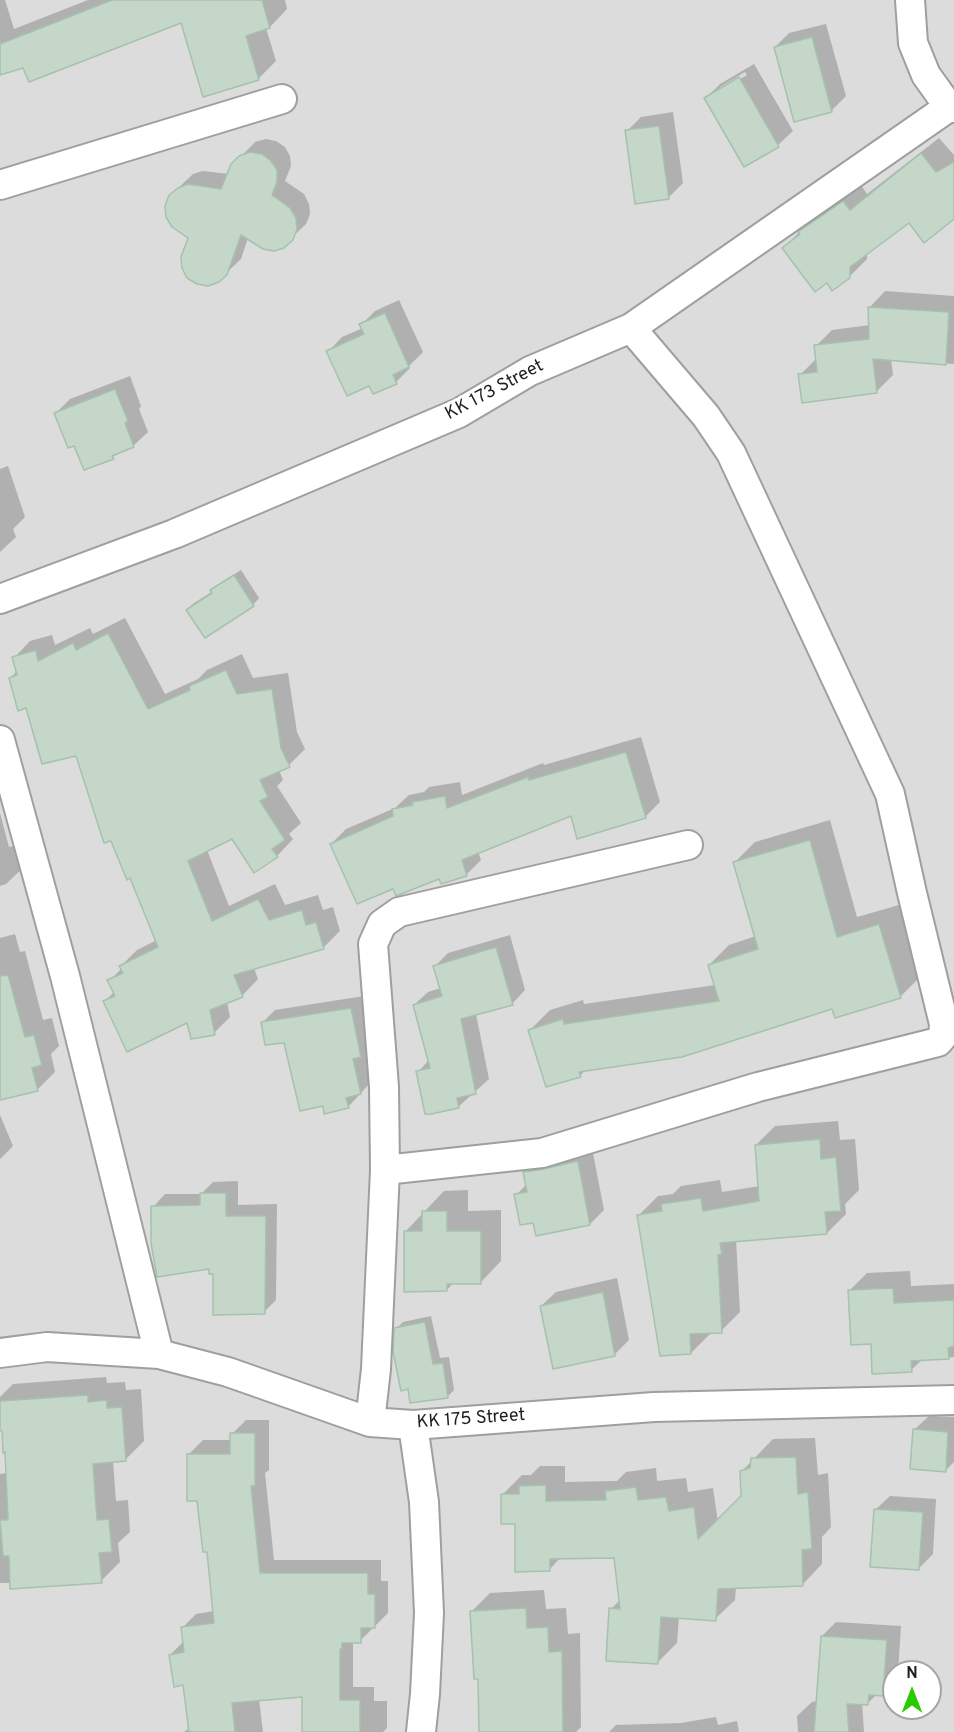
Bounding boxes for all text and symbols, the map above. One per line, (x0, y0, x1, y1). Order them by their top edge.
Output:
street label: KK 173 Street (442, 356, 548, 426)
street label: KK 175 Street (416, 1405, 526, 1435)
north arrow (882, 1660, 942, 1720)
text: N (906, 1664, 918, 1684)

